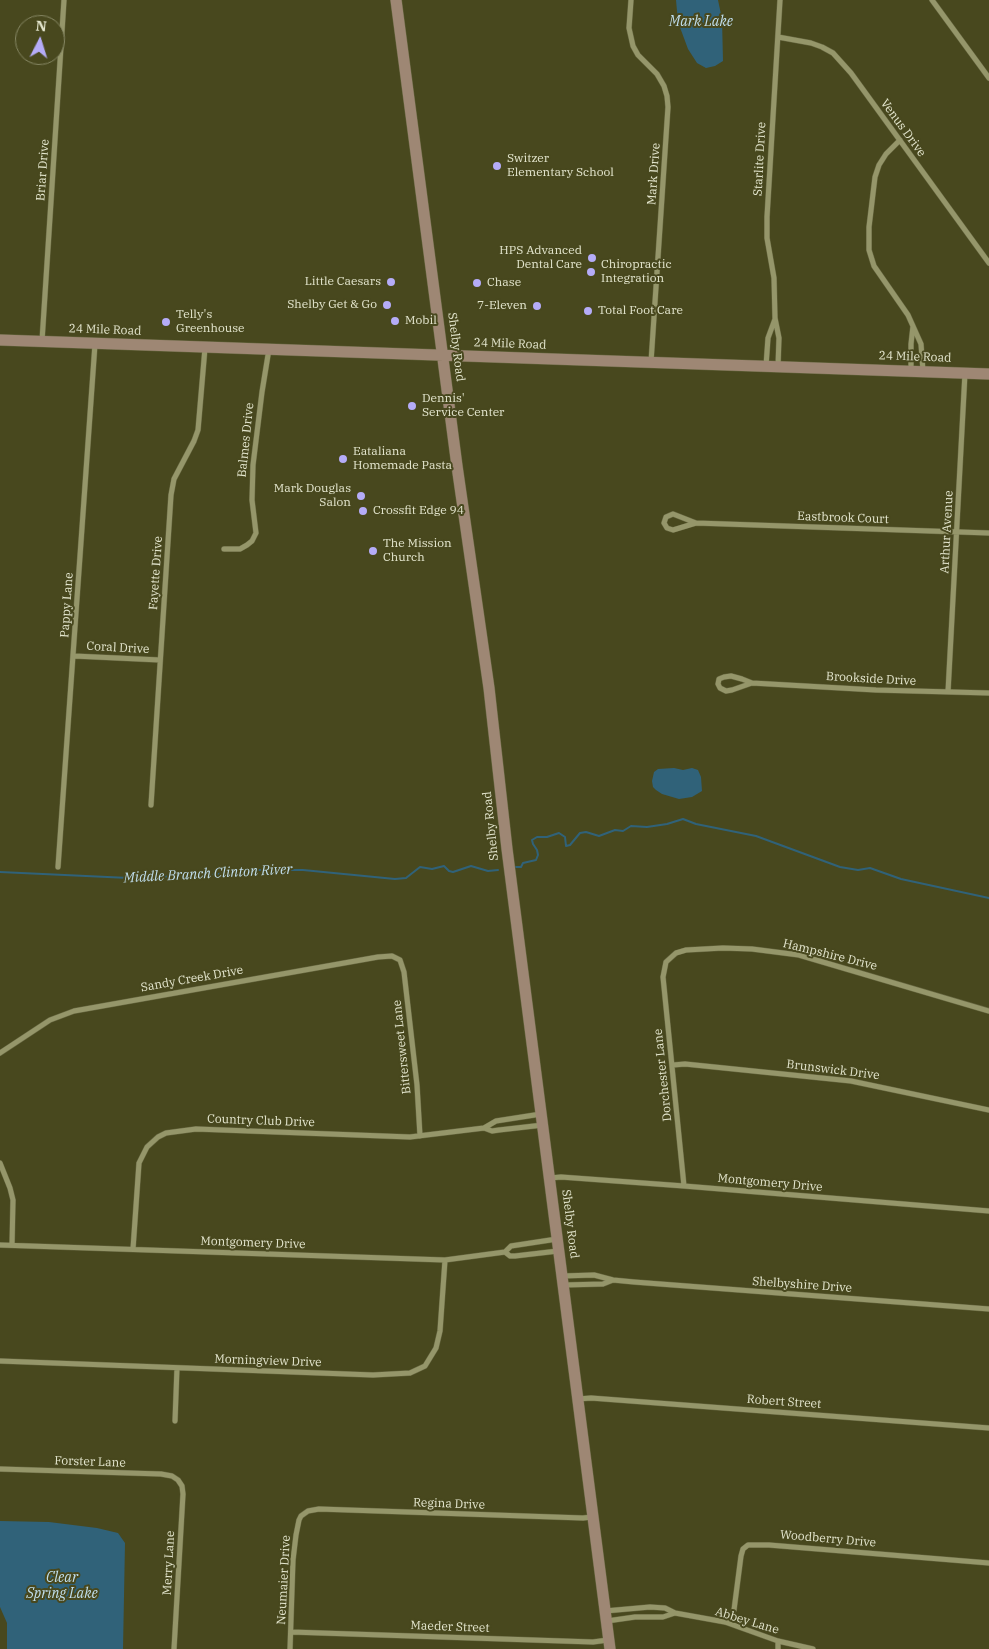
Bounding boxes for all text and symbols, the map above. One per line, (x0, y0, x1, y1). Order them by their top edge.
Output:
water label: Mark Lake (669, 14, 733, 30)
north arrow (15, 15, 65, 65)
text: N (35, 17, 48, 36)
street label: Venus Drive (877, 96, 929, 160)
street label: Starlite Drive (751, 122, 769, 196)
street label: Briar Drive (34, 139, 52, 201)
street label: Mark Drive (645, 142, 663, 206)
place label: Switzer Elementary School (507, 152, 614, 180)
marker: Switzer Elementary School (491, 160, 503, 172)
place label: HPS Advanced Dental Care (499, 244, 582, 272)
marker: HPS Advanced Dental Care (586, 252, 598, 264)
place label: Chiropractic Integration (601, 258, 672, 286)
marker: Chiropractic Integration (585, 266, 597, 278)
place label: Little Caesars (305, 275, 381, 289)
marker: Little Caesars (385, 276, 397, 288)
place label: Chase (487, 276, 521, 290)
marker: Chase (471, 277, 483, 289)
place label: Shelby Get & Go (287, 298, 377, 312)
marker: Shelby Get & Go (381, 299, 393, 311)
place label: 7-Eleven (477, 299, 527, 313)
marker: 7-Eleven (531, 300, 543, 312)
place label: Total Foot Care (598, 304, 683, 318)
marker: Total Foot Care (582, 305, 594, 317)
place label: Telly's Greenhouse (176, 308, 244, 336)
street label: Shelby Road (445, 312, 467, 382)
place label: Mobil (405, 314, 437, 328)
marker: Mobil (389, 315, 401, 327)
marker: Telly's Greenhouse (160, 316, 172, 328)
street label: 24 Mile Road (68, 322, 142, 338)
street label: 24 Mile Road (473, 336, 547, 352)
street label: 24 Mile Road (878, 349, 952, 365)
place label: Dennis' Service Center (422, 392, 504, 420)
marker: Dennis' Service Center (406, 400, 418, 412)
street label: Balmes Drive (235, 402, 257, 478)
place label: Eataliana Homemade Pasta (353, 445, 452, 473)
marker: Eataliana Homemade Pasta (337, 453, 349, 465)
place label: Mark Douglas Salon (274, 482, 351, 510)
marker: Mark Douglas Salon (355, 490, 367, 502)
street label: Arthur Avenue (938, 490, 956, 574)
place label: Crossfit Edge 94 (373, 504, 464, 518)
marker: Crossfit Edge 94 (357, 505, 369, 517)
street label: Eastbrook Court (797, 509, 889, 527)
street label: Fayette Drive (146, 536, 166, 610)
place label: The Mission Church (383, 537, 452, 565)
marker: The Mission Church (367, 545, 379, 557)
street label: Pappy Lane (58, 572, 76, 638)
street label: Coral Drive (86, 639, 150, 657)
street label: Brookside Drive (825, 669, 917, 689)
street label: Shelby Road (480, 791, 502, 861)
water label: Middle Branch Clinton River (123, 861, 293, 887)
street label: Hampshire Drive (781, 936, 879, 974)
street label: Sandy Creek Drive (140, 963, 244, 995)
street label: Bittersweet Lane (390, 999, 414, 1095)
street label: Dorchester Lane (651, 1028, 675, 1122)
street label: Brunswick Drive (786, 1057, 880, 1083)
street label: Country Club Drive (207, 1112, 315, 1130)
street label: Montgomery Drive (717, 1171, 823, 1195)
street label: Shelby Road (559, 1189, 581, 1259)
street label: Montgomery Drive (200, 1234, 306, 1252)
street label: Shelbyshire Drive (752, 1274, 852, 1296)
street label: Morningview Drive (214, 1352, 322, 1370)
street label: Robert Street (746, 1392, 822, 1412)
street label: Forster Lane (54, 1454, 126, 1470)
street label: Regina Drive (413, 1496, 485, 1512)
street label: Woodberry Drive (779, 1528, 877, 1550)
street label: Merry Lane (160, 1530, 178, 1596)
street label: Neumaier Drive (274, 1535, 294, 1625)
water label: Clear Spring Lake (26, 1570, 98, 1602)
street label: Abbey Lane (713, 1604, 781, 1638)
street label: Maeder Street (410, 1618, 490, 1636)

